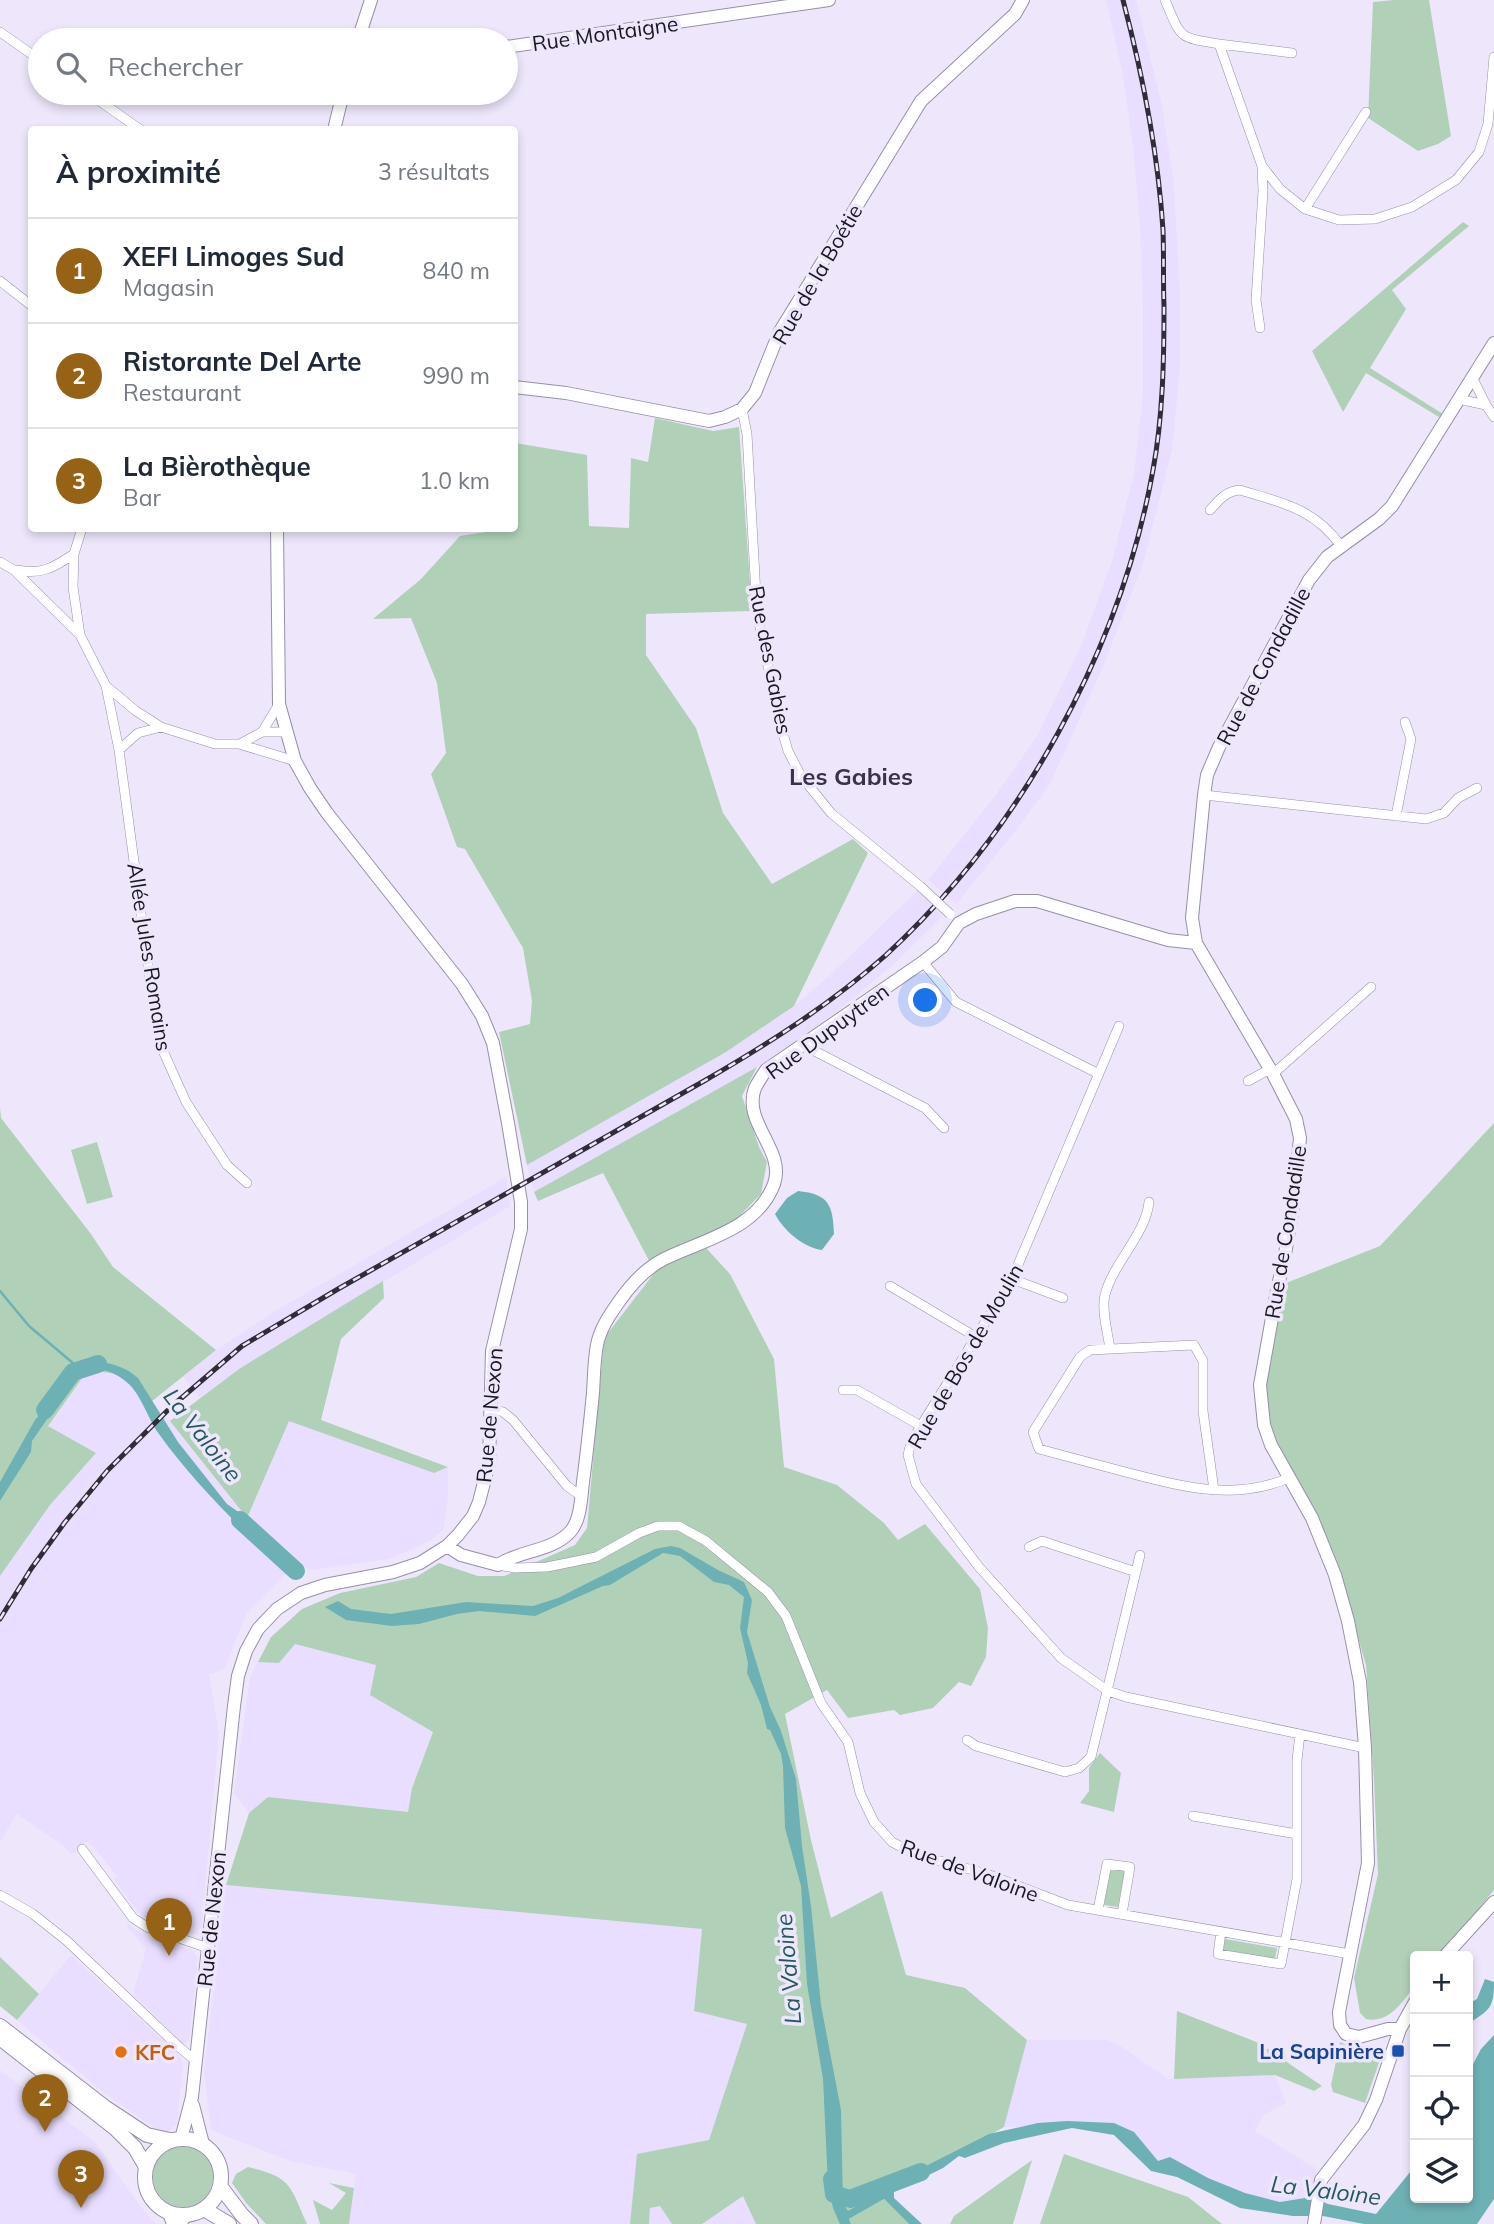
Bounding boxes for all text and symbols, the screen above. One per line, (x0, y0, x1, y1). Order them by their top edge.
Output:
street label: Rue Montaigne (530, 10, 680, 56)
search box (28, 28, 518, 105)
icon: search (52, 48, 90, 86)
text: Rechercher (108, 50, 243, 83)
text: À proximité (56, 153, 221, 191)
text: 3 résultats (378, 157, 490, 186)
street label: Rue de la Boétie (766, 199, 868, 349)
text: XEFI Limoges Sud (123, 240, 344, 273)
text: 1 (72, 256, 86, 285)
text: 840 m (422, 256, 490, 285)
text: Magasin (123, 273, 215, 302)
text: Ristorante Del Arte (123, 345, 361, 378)
text: 2 (72, 361, 86, 390)
text: 990 m (422, 361, 490, 390)
text: Restaurant (123, 378, 241, 407)
text: La Bièrothèque (123, 450, 311, 483)
text: 3 (72, 466, 86, 495)
text: 1.0 km (419, 466, 490, 495)
text: Bar (123, 483, 161, 512)
street label: Rue des Gabies (744, 583, 798, 737)
street label: Rue de Condadille (1210, 583, 1316, 749)
district label: Les Gabies (789, 761, 913, 791)
street label: Allée Jules Romains (122, 861, 178, 1053)
street label: Rue Dupuytren (760, 978, 894, 1084)
your location (908, 983, 942, 1017)
street label: Rue de Condadille (1258, 1143, 1312, 1321)
street label: Rue de Bos de Moulin (901, 1259, 1029, 1453)
street label: Rue de Nexon (470, 1346, 508, 1484)
water label: La Valoine (157, 1382, 249, 1488)
street label: Rue de Valoine (897, 1833, 1043, 1907)
street label: Rue de Nexon (191, 1850, 231, 1988)
pin: 1 (146, 1898, 192, 1956)
water label: La Valoine (769, 1912, 807, 2026)
map controls (1410, 1951, 1473, 2203)
button: + (1410, 1951, 1473, 2014)
button: − (1410, 2014, 1473, 2077)
place label: La Sapinière (1259, 2038, 1384, 2064)
place label: KFC (135, 2039, 175, 2065)
marker: La Sapinière (1390, 2043, 1406, 2059)
marker: KFC (113, 2044, 129, 2060)
pin: 2 (22, 2074, 68, 2132)
button: locate (1410, 2077, 1473, 2140)
button: layers (1410, 2140, 1473, 2203)
pin: 3 (58, 2150, 104, 2208)
water label: La Valoine (1269, 2169, 1383, 2211)

